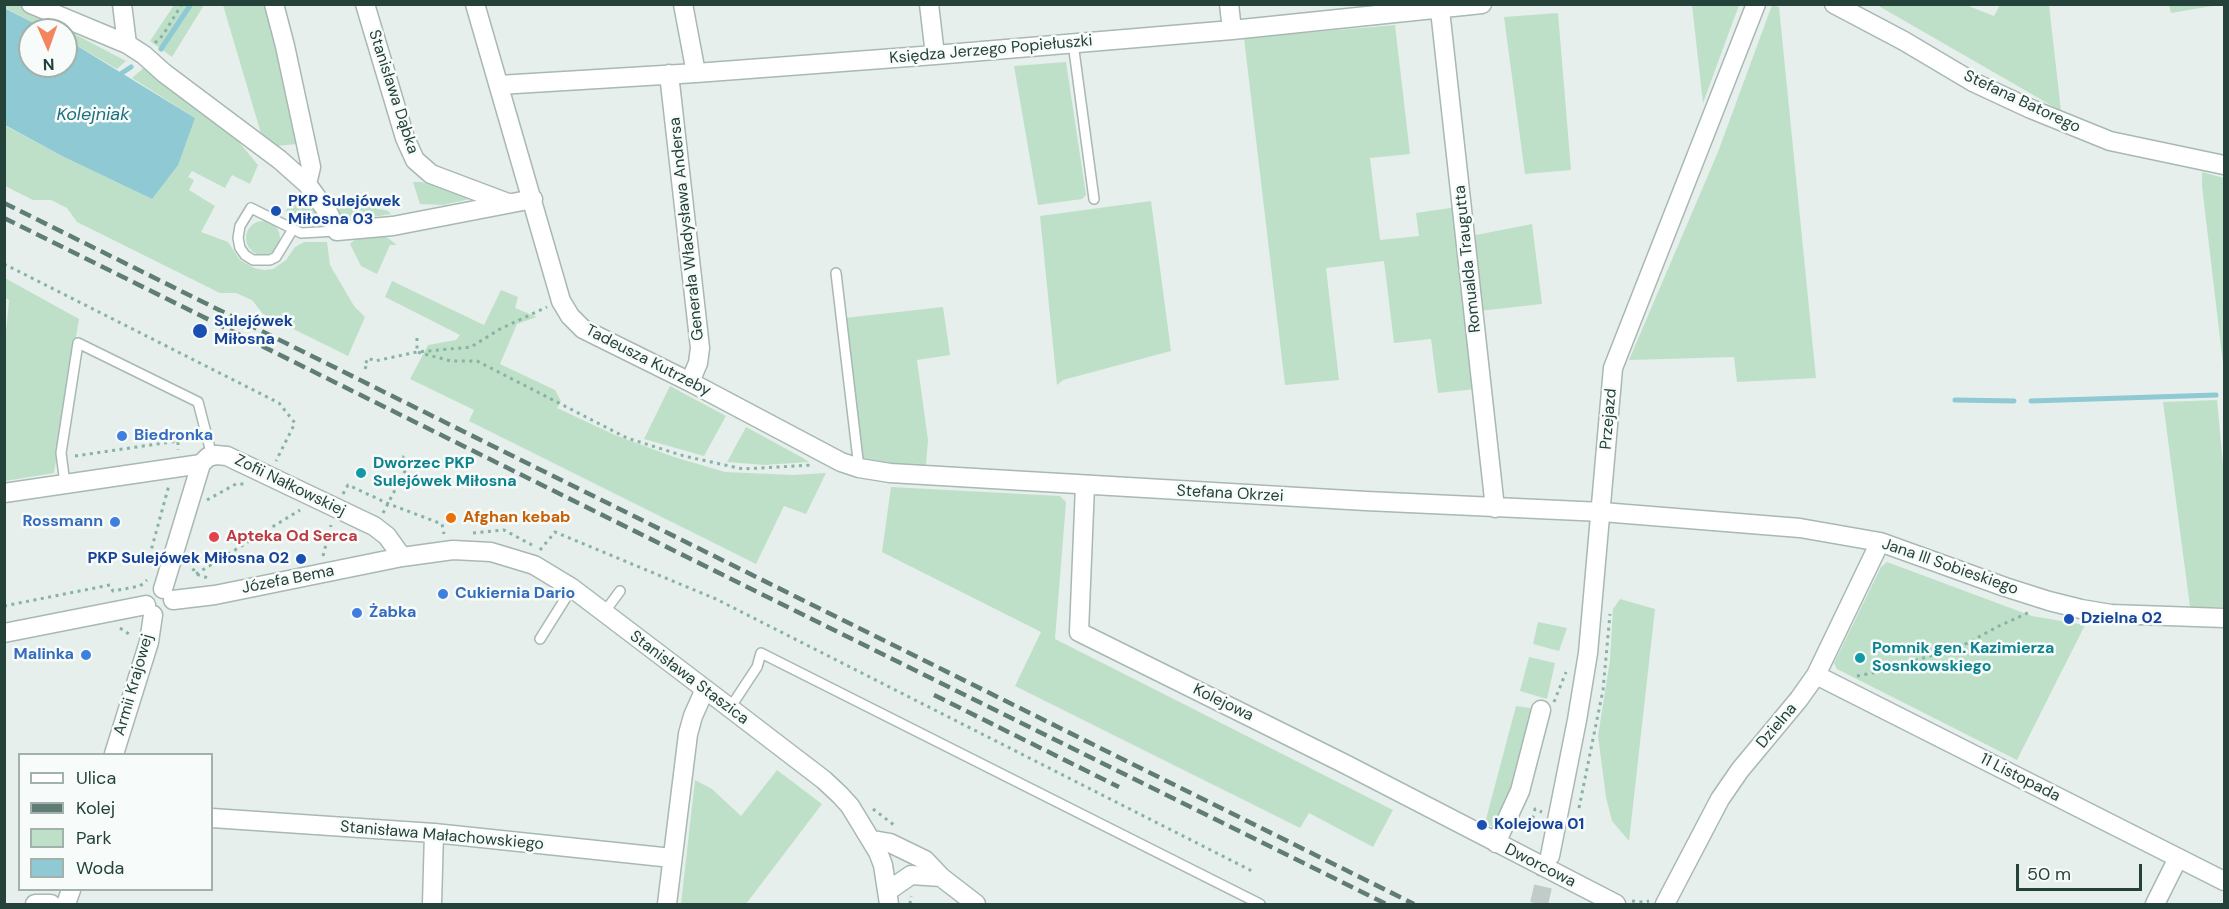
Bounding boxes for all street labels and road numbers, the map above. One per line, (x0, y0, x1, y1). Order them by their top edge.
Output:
street label: Stanisława Dąbka (364, 28, 422, 156)
street label: Księdza Jerzego Popiełuszki (889, 32, 1093, 68)
street label: Stefana Batorego (1960, 67, 2084, 137)
street label: Generała Władysława Andersa (666, 116, 708, 342)
street label: Romualda Traugutta (1451, 184, 1485, 334)
street label: Tadeusza Kutrzeby (582, 321, 714, 401)
street label: Przejazd (1597, 387, 1621, 451)
street label: Zofii Nałkowskiej (231, 451, 349, 521)
street label: Stefana Okrzei (1176, 482, 1284, 506)
street label: Jana III Sobieskiego (1879, 535, 2021, 599)
street label: Józefa Bema (240, 562, 336, 598)
street label: Stanisława Staszica (626, 627, 752, 729)
street label: Armii Krajowej (110, 632, 158, 738)
street label: Kolejowa (1190, 680, 1256, 726)
street label: Dzielna (1753, 700, 1801, 752)
street label: 11 Listopada (1977, 750, 2063, 806)
street label: Stanisława Małachowskiego (339, 818, 545, 854)
street label: Dworcowa (1501, 840, 1579, 892)

